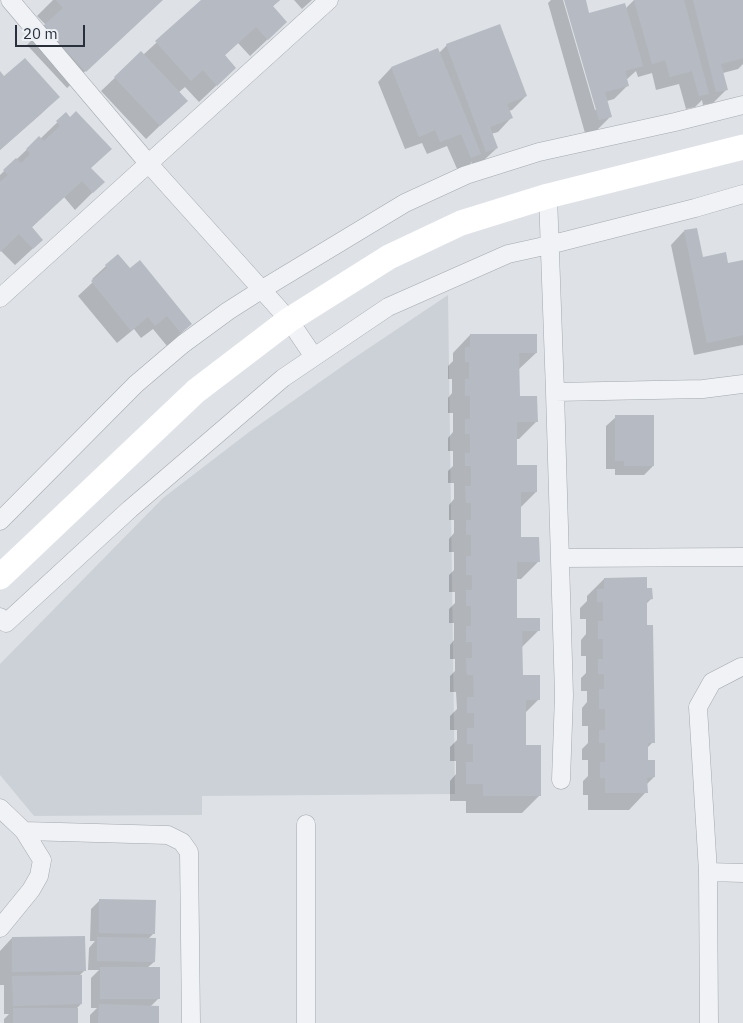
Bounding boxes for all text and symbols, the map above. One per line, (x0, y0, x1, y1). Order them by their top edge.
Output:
scale bar (18, 15, 88, 47)
text: 20 m (23, 24, 58, 43)

